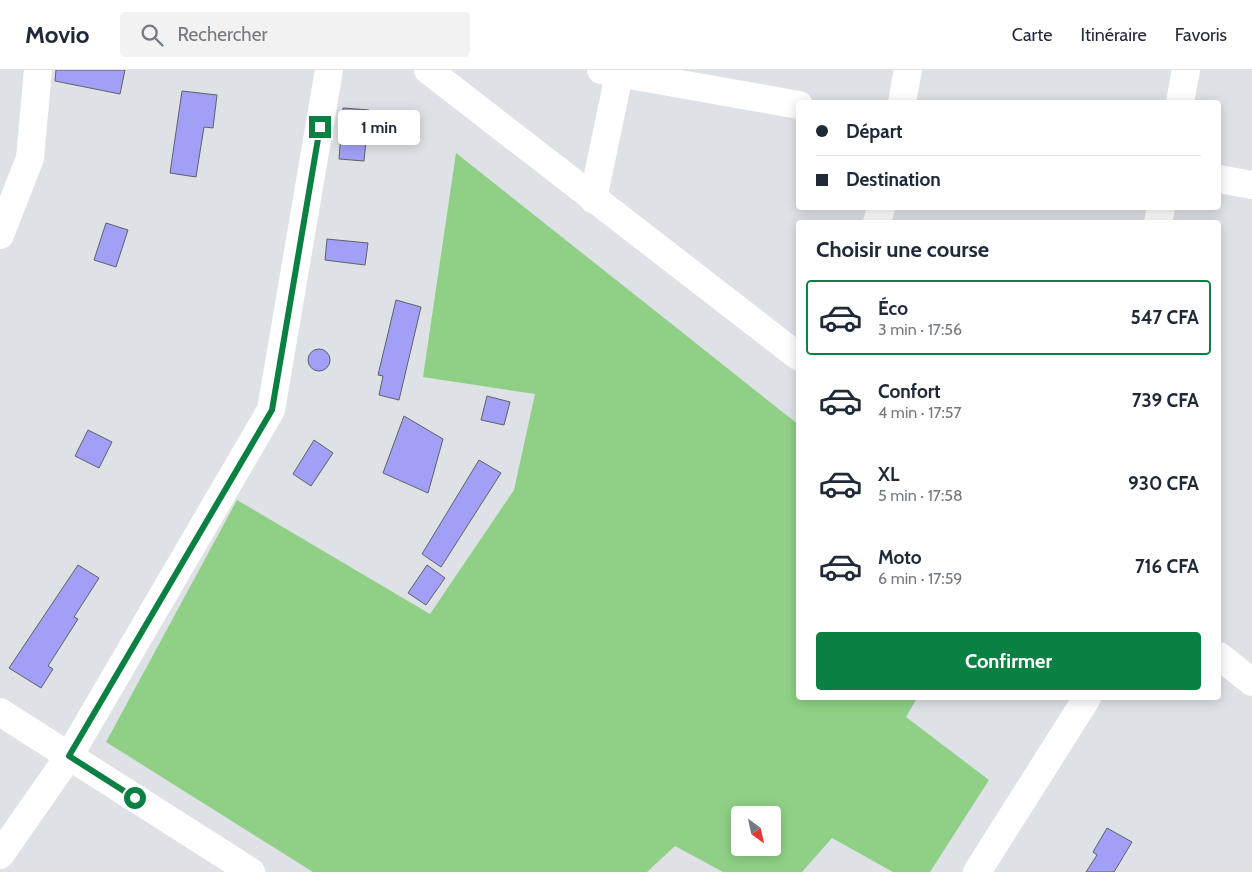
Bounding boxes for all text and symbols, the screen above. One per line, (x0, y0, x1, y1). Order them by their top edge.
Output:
search box (120, 12, 470, 57)
text: Movio (25, 20, 90, 49)
icon: search (138, 21, 166, 49)
text: Rechercher (178, 23, 267, 46)
text: Carte (1012, 24, 1052, 46)
text: Itinéraire (1080, 24, 1147, 46)
text: Favoris (1175, 24, 1227, 46)
callout: 1 min (338, 110, 420, 144)
route end (309, 116, 331, 138)
text: 1 min (361, 118, 397, 137)
text: Départ (846, 120, 903, 143)
text: Destination (846, 168, 941, 191)
text: Choisir une course (816, 236, 989, 263)
icon: car (818, 295, 863, 340)
text: Éco (878, 297, 908, 320)
text: 547 CFA (1131, 306, 1199, 329)
text: 3 min · 17:56 (878, 320, 962, 339)
icon: car (818, 378, 863, 423)
text: Confort (878, 380, 941, 403)
text: 739 CFA (1132, 389, 1199, 412)
text: 4 min · 17:57 (878, 403, 962, 422)
icon: car (818, 461, 863, 506)
text: XL (878, 463, 899, 486)
text: 930 CFA (1128, 472, 1199, 495)
text: 5 min · 17:58 (878, 486, 963, 505)
icon: car (818, 544, 863, 589)
text: Moto (878, 546, 922, 569)
text: 716 CFA (1135, 555, 1199, 578)
text: 6 min · 17:59 (878, 569, 962, 588)
button: Confirmer (816, 632, 1201, 690)
route start (124, 787, 146, 809)
north arrow (731, 806, 781, 856)
map controls (731, 806, 781, 856)

